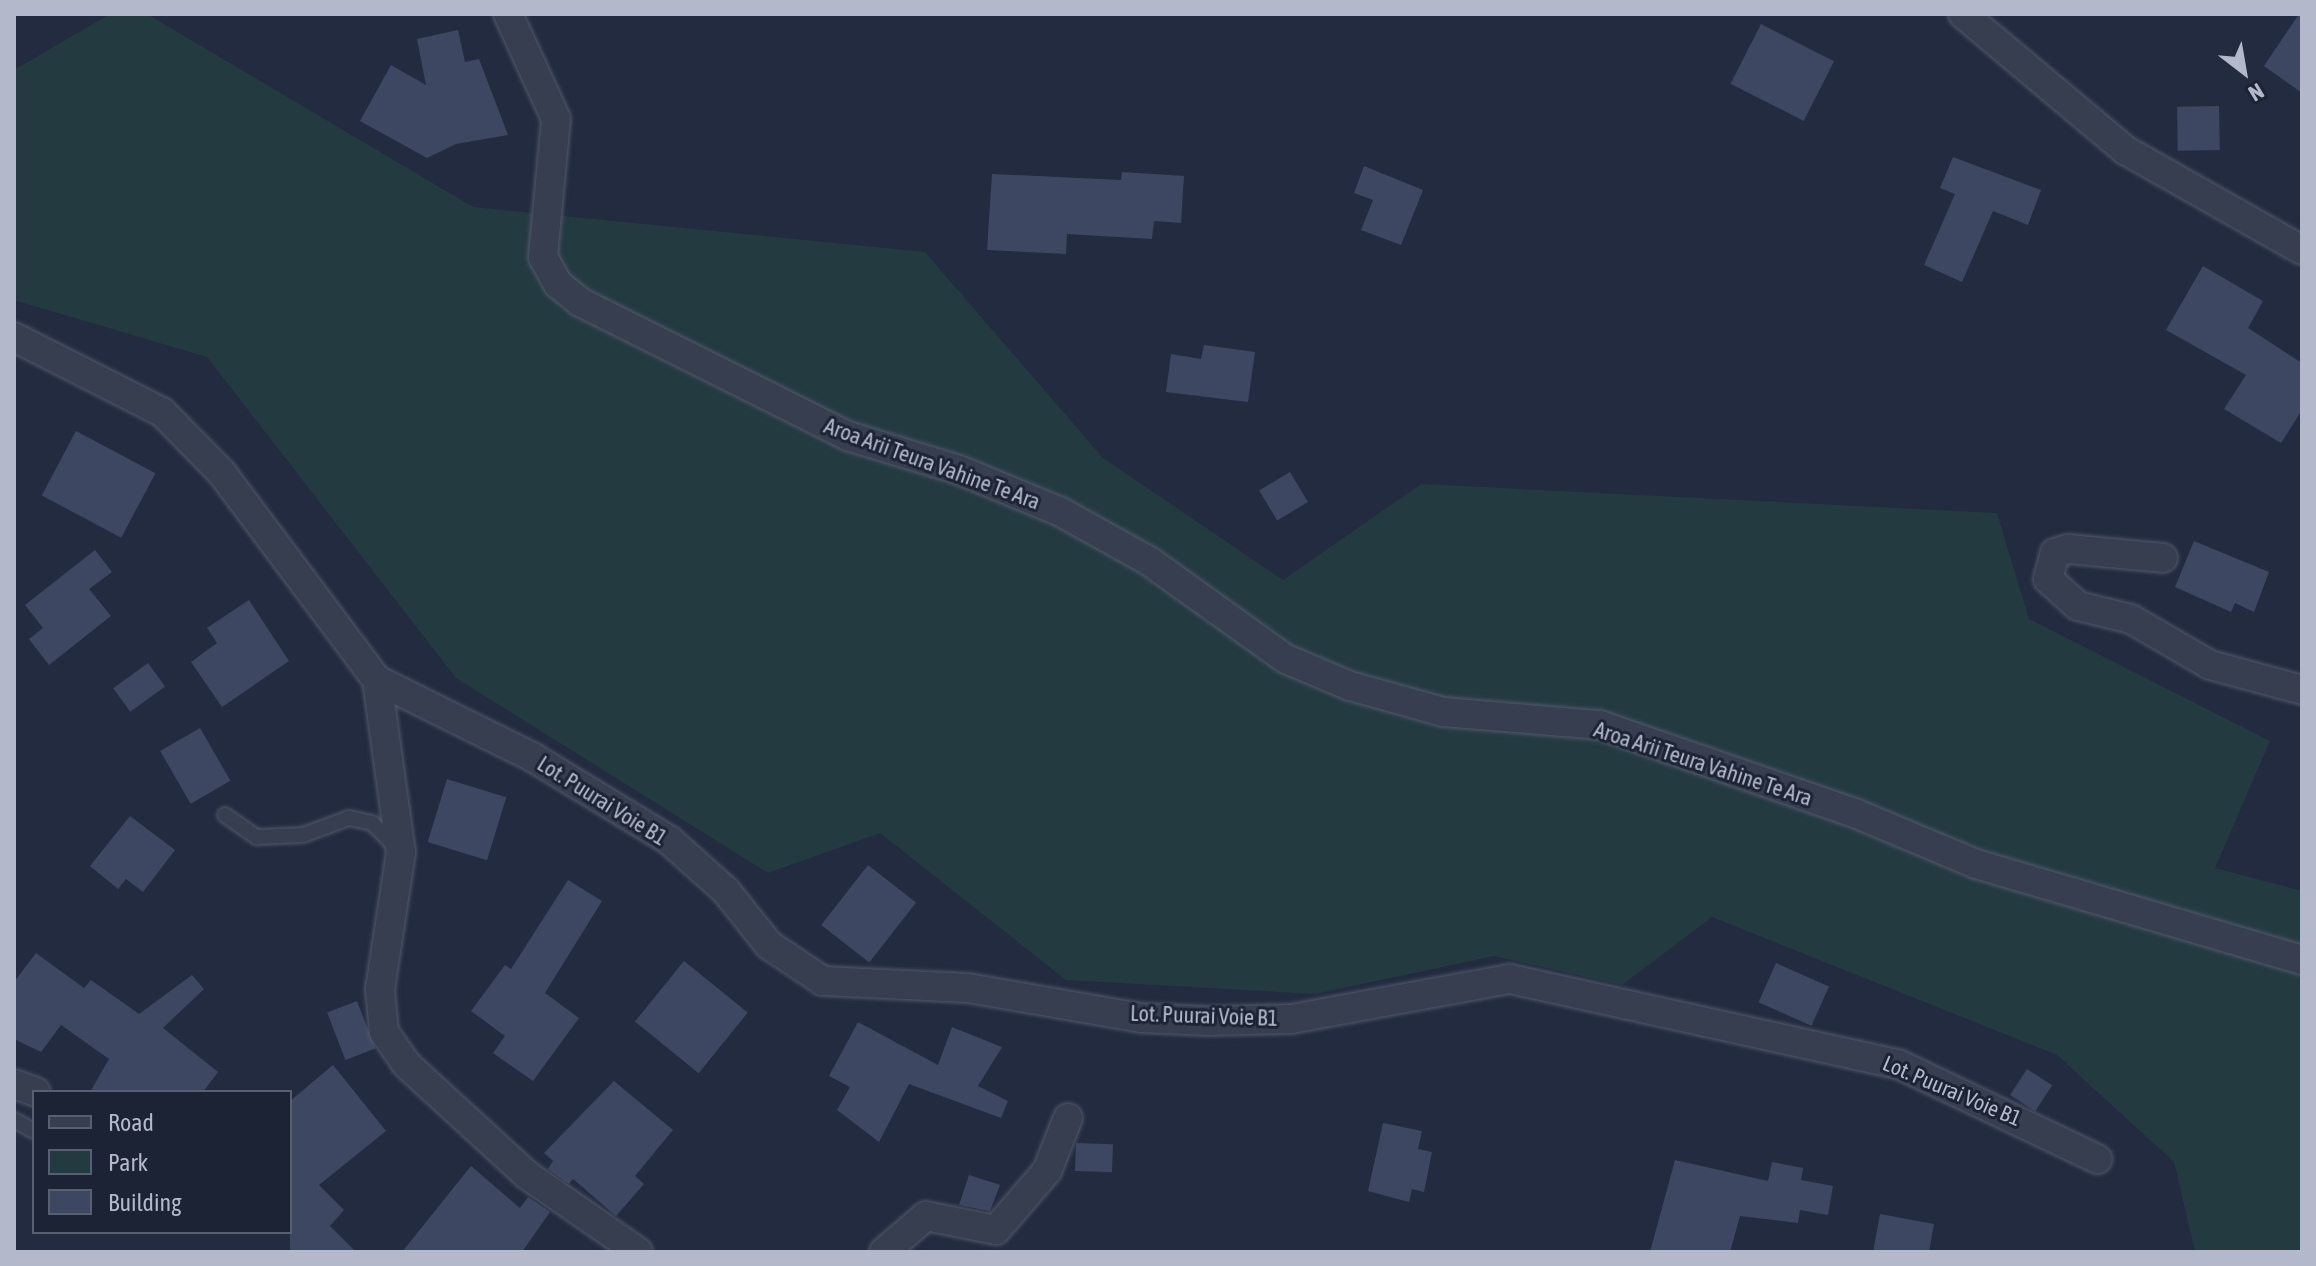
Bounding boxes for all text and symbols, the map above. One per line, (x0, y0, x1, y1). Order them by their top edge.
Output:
north arrow (2204, 32, 2284, 112)
text: N (2244, 78, 2269, 107)
street label: Aroa Arii Teura Vahine Te Ara (821, 413, 1043, 515)
street label: Aroa Arii Teura Vahine Te Ara (1591, 716, 1815, 812)
street label: Lot. Puurai Voie B1 (532, 751, 672, 851)
street label: Lot. Puurai Voie B1 (1130, 1000, 1278, 1032)
street label: Lot. Puurai Voie B1 (1879, 1050, 2025, 1132)
legend (32, 1090, 292, 1234)
text: Road (108, 1109, 154, 1136)
text: Park (108, 1149, 148, 1176)
text: Building (108, 1189, 181, 1216)

